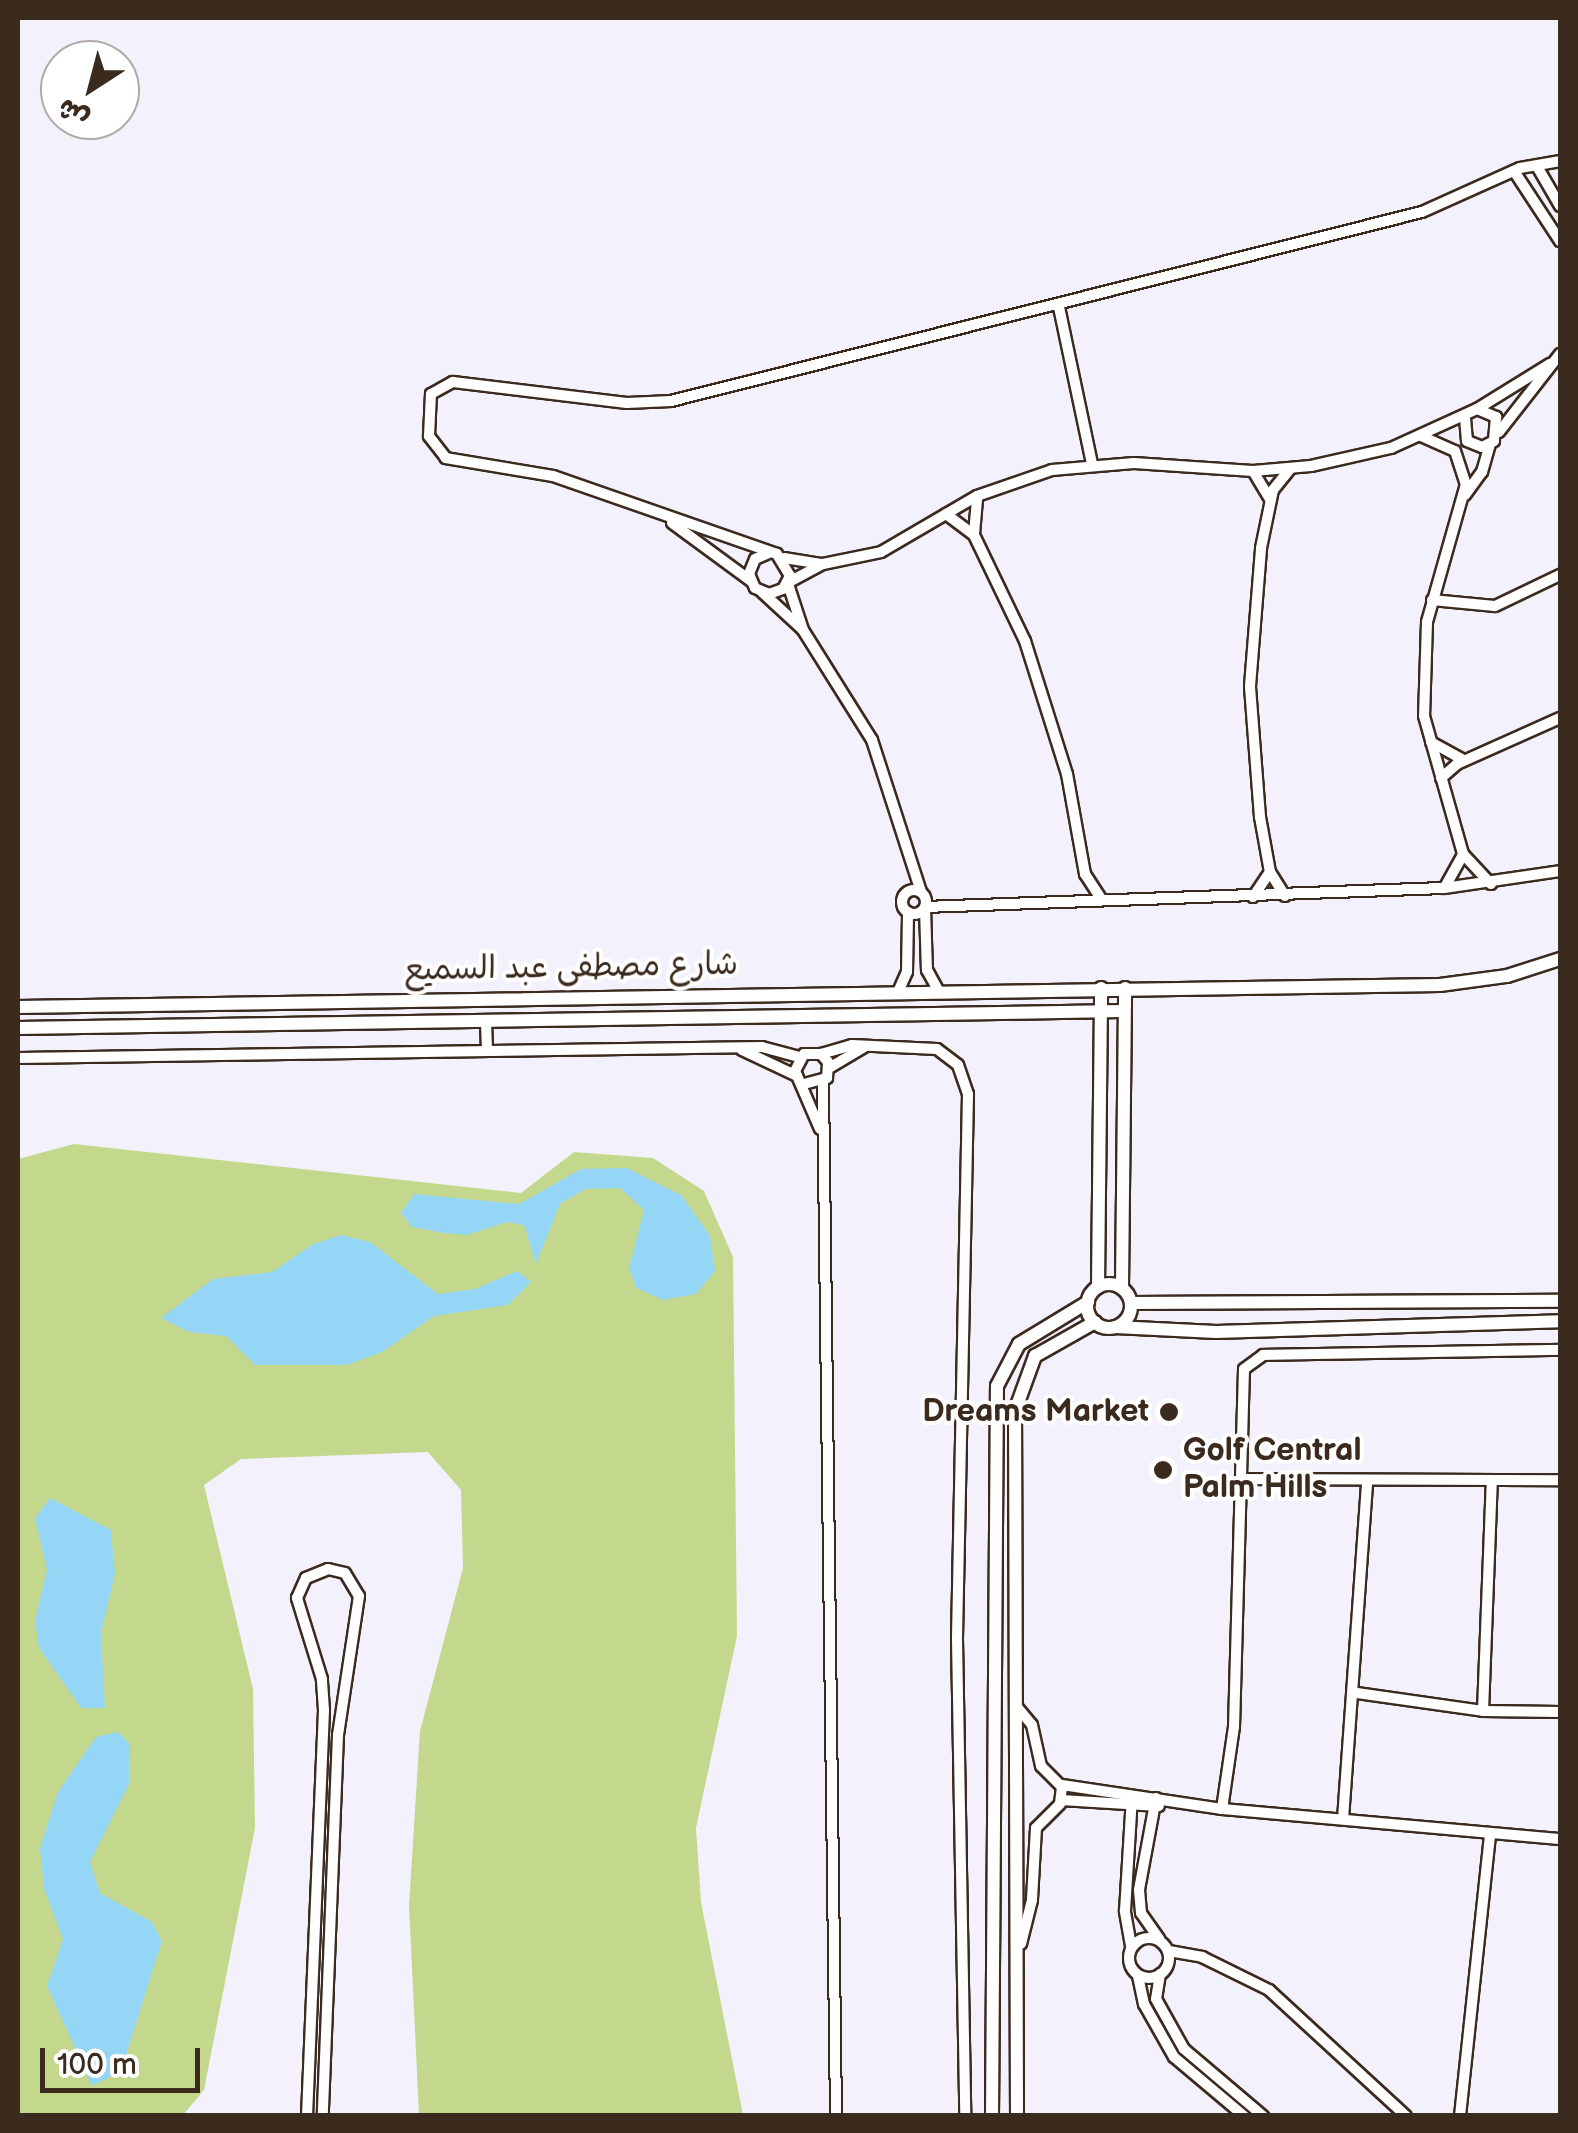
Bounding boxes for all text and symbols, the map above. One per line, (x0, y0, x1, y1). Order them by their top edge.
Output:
north arrow (40, 40, 140, 140)
text: ش (51, 91, 95, 135)
street label: شارع مصطفى عبد السميع (404, 946, 738, 990)
place label: Dreams Market (922, 1393, 1149, 1431)
marker: Dreams Market (1158, 1401, 1180, 1423)
place label: Golf Central Palm Hills (1183, 1433, 1361, 1508)
marker: Golf Central Palm Hills (1152, 1459, 1174, 1481)
scale bar (45, 2028, 205, 2090)
text: 100 m (57, 2047, 137, 2083)

